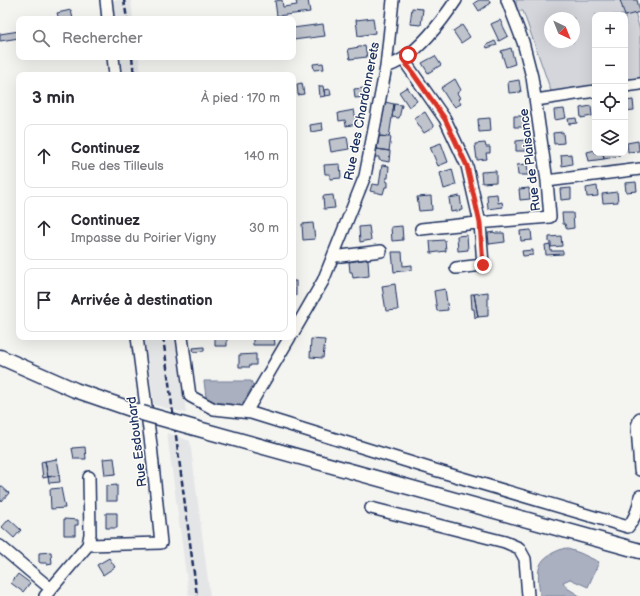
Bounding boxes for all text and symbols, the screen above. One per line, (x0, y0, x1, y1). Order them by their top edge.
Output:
north arrow (544, 12, 580, 48)
map controls (592, 12, 628, 156)
button: + (592, 12, 628, 48)
search box (16, 16, 296, 60)
icon: search (30, 27, 52, 49)
text: Rechercher (62, 29, 142, 48)
street label: Rue des Chardonnerets (341, 40, 383, 182)
route start (399, 46, 417, 64)
button: − (592, 48, 628, 84)
button: locate (592, 84, 628, 120)
text: 3 min (32, 88, 75, 108)
text: À pied · 170 m (201, 90, 280, 106)
street label: Rue de Plaisance (516, 107, 544, 212)
button: layers (592, 120, 628, 156)
text: Continuez (71, 139, 140, 158)
icon: ahead (33, 145, 55, 167)
text: 140 m (244, 148, 279, 164)
text: Rue des Tilleuls (71, 158, 164, 174)
text: Continuez (71, 211, 140, 230)
icon: ahead (33, 217, 55, 239)
text: 30 m (249, 220, 279, 236)
text: Impasse du Poirier Vigny (71, 230, 216, 246)
route end (474, 256, 492, 274)
icon: arrive (33, 289, 55, 311)
text: Arrivée à destination (71, 291, 213, 310)
street label: Rue Esdouhard (124, 396, 150, 488)

